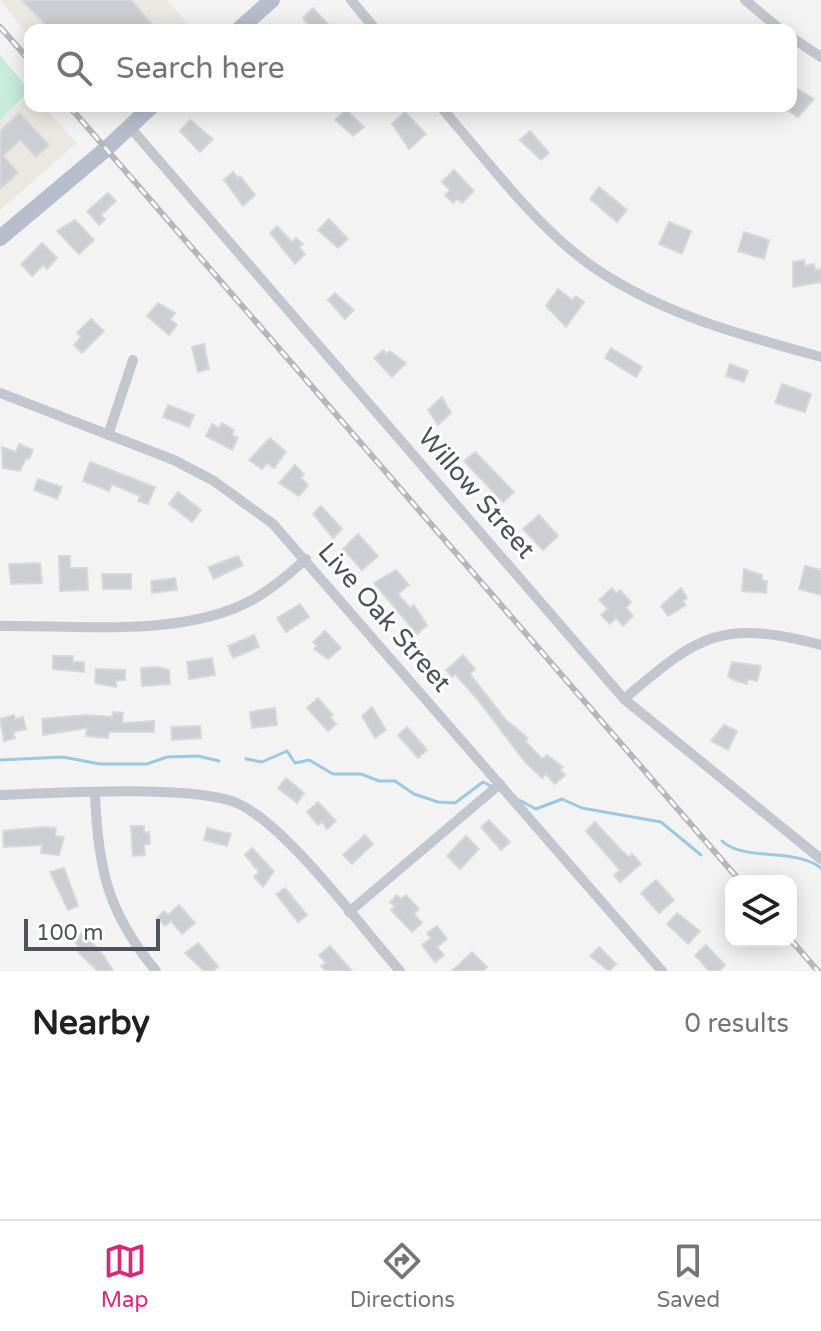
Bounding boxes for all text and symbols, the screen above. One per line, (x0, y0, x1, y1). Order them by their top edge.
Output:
search box (24, 24, 797, 112)
icon: search (52, 46, 96, 90)
text: Search here (116, 50, 285, 87)
street label: Willow Street (412, 422, 542, 565)
street label: Live Oak Street (312, 537, 458, 698)
map controls (725, 875, 797, 947)
button: layers (725, 875, 797, 947)
scale bar (24, 915, 160, 951)
text: 100 m (36, 920, 103, 946)
text: Nearby (32, 1003, 150, 1044)
text: 0 results (684, 1008, 789, 1039)
tab: Map (101, 1239, 148, 1313)
tab: Directions (350, 1239, 455, 1313)
tab: Saved (657, 1239, 720, 1313)

